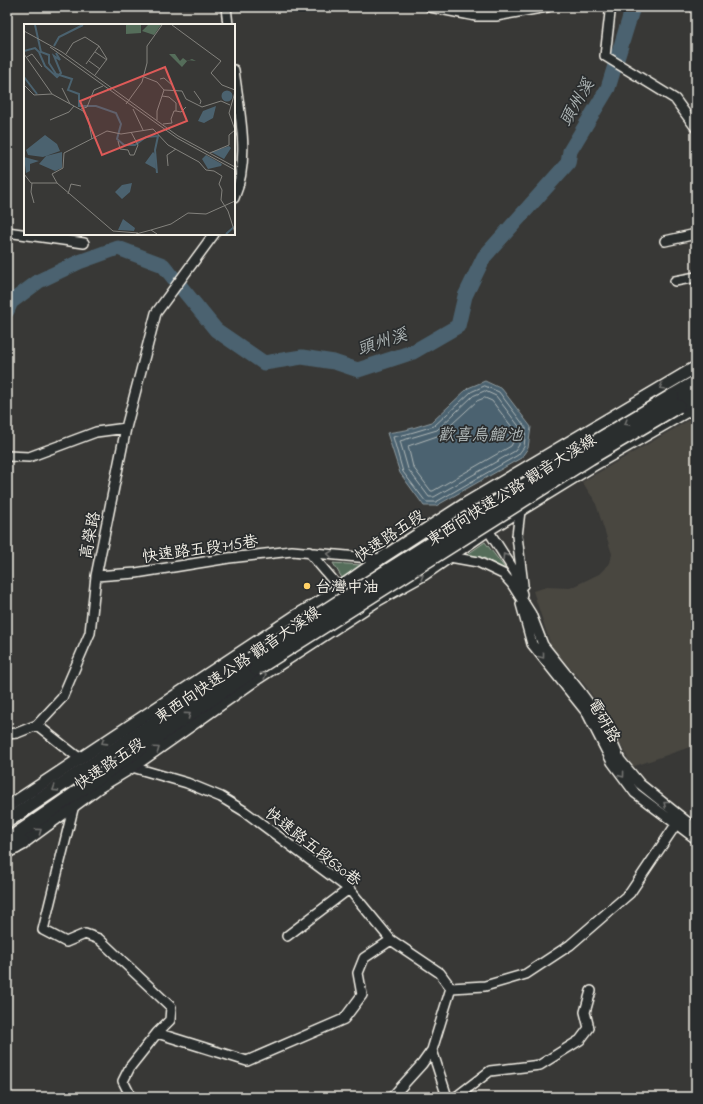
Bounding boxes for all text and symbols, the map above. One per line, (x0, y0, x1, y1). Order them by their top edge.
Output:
inset map (24, 24, 235, 235)
water label: 頭州溪 (554, 74, 601, 131)
water label: 頭州溪 (354, 322, 412, 362)
one-way arrow (659, 383, 666, 390)
one-way arrow (624, 418, 631, 425)
water label: 歡喜烏鰡池 (438, 423, 523, 448)
street label: 東西向快速公路 觀音大溪線 (423, 429, 602, 553)
street label: 快速路五段 (350, 504, 430, 569)
street label: 高榮路 (75, 510, 107, 561)
street label: 快速路五段715巷 (141, 530, 260, 570)
one-way arrow (327, 550, 333, 559)
one-way arrow (502, 553, 509, 560)
one-way arrow (417, 573, 424, 580)
place label: 台灣中油 (315, 576, 379, 600)
marker: 台灣中油 (302, 581, 312, 591)
street label: 東西向快速公路 觀音大溪線 (150, 601, 326, 730)
one-way arrow (537, 652, 544, 659)
one-way arrow (260, 672, 267, 680)
street label: 電研路 (581, 694, 626, 748)
one-way arrow (184, 713, 191, 720)
street label: 快速路五段 (70, 732, 150, 797)
one-way arrow (101, 737, 108, 745)
one-way arrow (153, 746, 160, 754)
one-way arrow (617, 771, 624, 778)
one-way arrow (53, 784, 60, 791)
street label: 快速路五段630巷 (259, 802, 366, 893)
one-way arrow (663, 802, 670, 809)
one-way arrow (34, 829, 41, 836)

